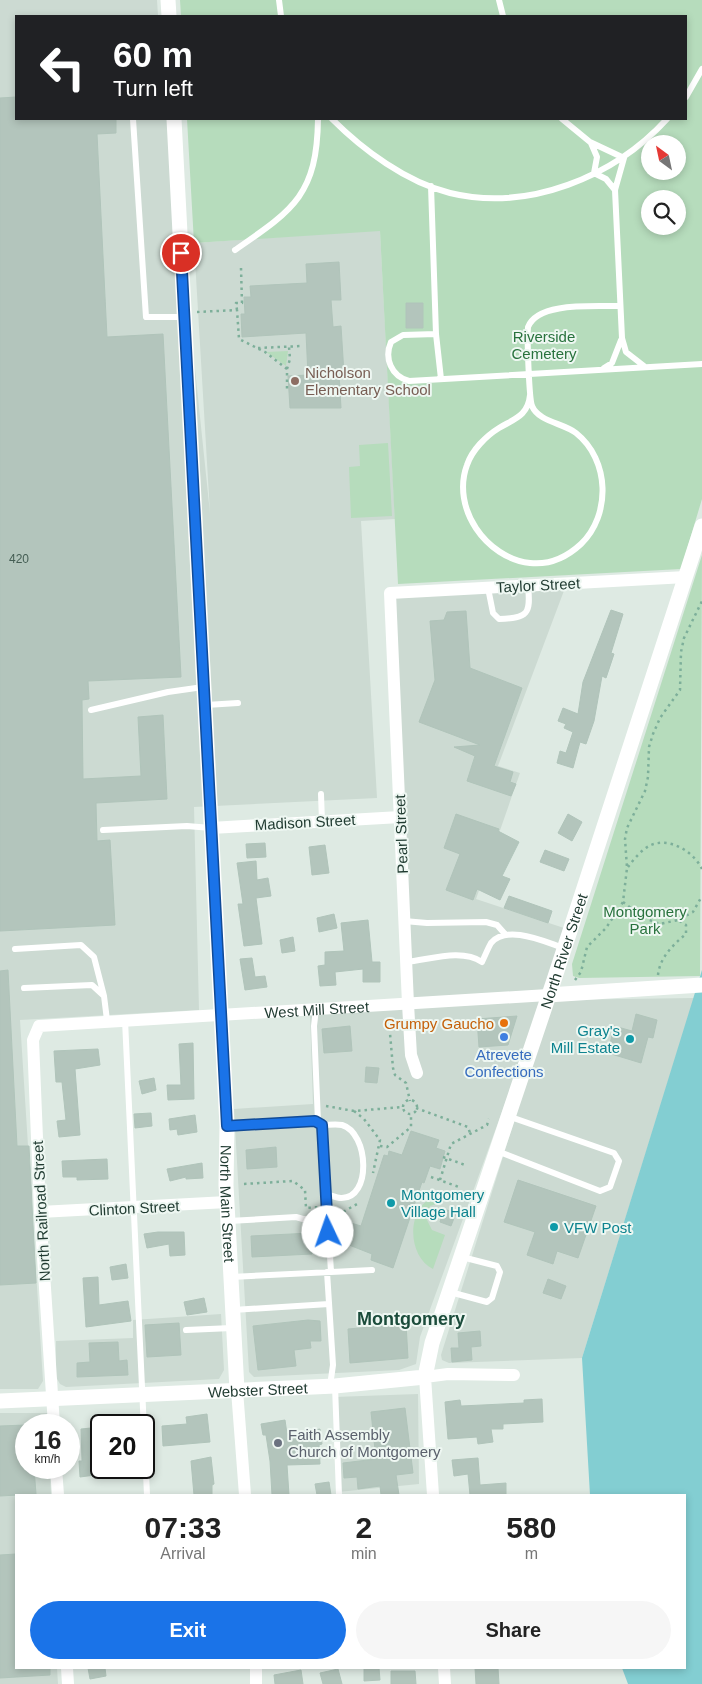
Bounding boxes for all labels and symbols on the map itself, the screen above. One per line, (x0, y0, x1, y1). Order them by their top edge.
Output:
north arrow (641, 135, 686, 180)
pin (160, 232, 202, 274)
park label: Riverside Cemetery (511, 328, 577, 362)
place label: Nicholson Elementary School (305, 364, 431, 398)
marker: Nicholson Elementary School (289, 375, 301, 387)
house number: 420 (9, 552, 29, 566)
street label: Taylor Street (496, 574, 581, 596)
street label: Pearl Street (391, 793, 411, 874)
street label: Madison Street (254, 811, 357, 833)
street label: North River Street (537, 890, 590, 1011)
park label: Montgomery Park (603, 903, 687, 937)
street label: West Mill Street (264, 997, 370, 1021)
place label: Grumpy Gaucho (384, 1015, 494, 1032)
marker: Grumpy Gaucho (498, 1017, 510, 1029)
place label: Gray's Mill Estate (551, 1022, 620, 1056)
marker: Atrevete Confections (498, 1031, 510, 1043)
marker: Gray's Mill Estate (624, 1033, 636, 1045)
place label: Atrevete Confections (464, 1046, 544, 1080)
street label: North Railroad Street (29, 1139, 53, 1282)
street label: North Main Street (217, 1145, 239, 1264)
place label: Montgomery Village Hall (401, 1186, 485, 1220)
street label: Clinton Street (88, 1197, 181, 1219)
marker: Montgomery Village Hall (385, 1197, 397, 1209)
position arrow (301, 1205, 353, 1257)
place label: VFW Post (564, 1219, 632, 1236)
marker: VFW Post (548, 1221, 560, 1233)
district label: Montgomery (357, 1309, 465, 1329)
street label: Webster Street (208, 1379, 309, 1400)
speed limit sign: 20 (90, 1414, 155, 1479)
place label: Faith Assembly Church of Montgomery (288, 1426, 441, 1460)
marker: Faith Assembly Church of Montgomery (272, 1437, 284, 1449)

